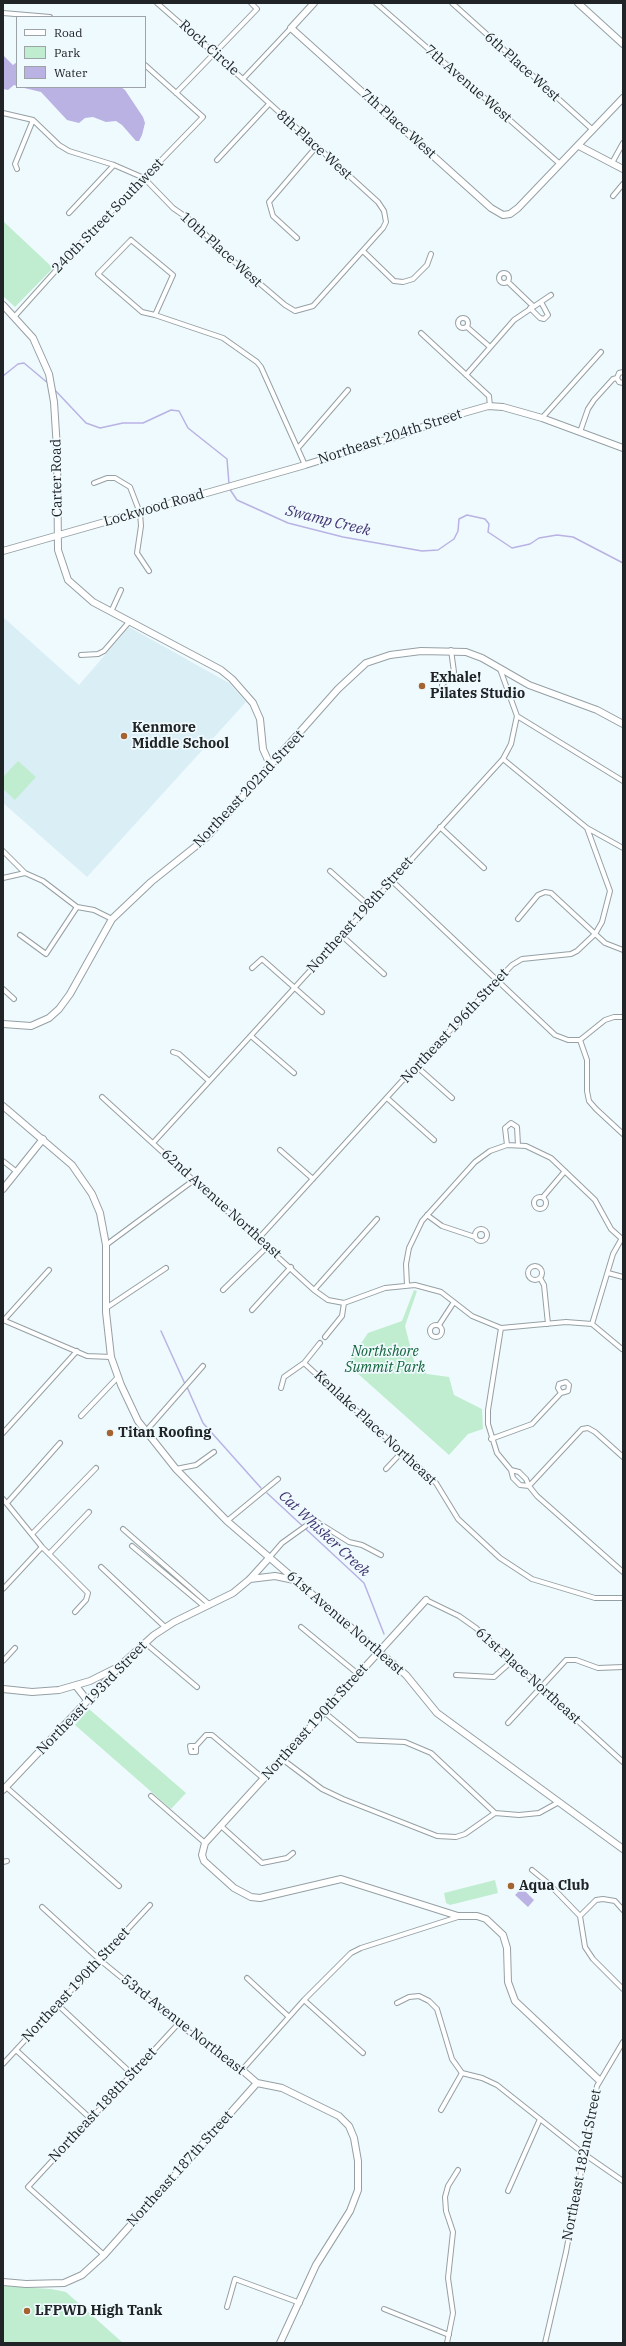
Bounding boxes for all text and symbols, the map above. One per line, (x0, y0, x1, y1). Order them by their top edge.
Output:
legend (16, 16, 146, 88)
street label: Rock Circle (176, 17, 242, 79)
text: Road (54, 25, 83, 40)
street label: 6th Place West (481, 29, 563, 105)
street label: 7th Avenue West (421, 42, 515, 126)
text: Park (54, 45, 80, 60)
text: Water (54, 65, 87, 80)
street label: 7th Place West (357, 86, 439, 162)
street label: 8th Place West (273, 107, 355, 183)
street label: 240th Street Southwest (49, 155, 167, 277)
street label: 10th Place West (177, 209, 265, 291)
street label: Northeast 204th Street (316, 406, 464, 468)
street label: Carter Road (48, 439, 66, 517)
street label: Lockwood Road (102, 486, 206, 530)
water label: Swamp Creek (284, 502, 372, 540)
place label: Exhale! Pilates Studio (430, 670, 525, 702)
marker: Exhale! Pilates Studio (417, 681, 427, 691)
place label: Kenmore Middle School (132, 720, 229, 752)
street label: Northeast 202nd Street (190, 727, 308, 851)
marker: Kenmore Middle School (119, 731, 129, 741)
street label: Northeast 198th Street (303, 853, 417, 977)
street label: Northeast 196th Street (398, 965, 512, 1087)
street label: 62nd Avenue Northeast (158, 1146, 284, 1262)
park label: Northshore Summit Park (345, 1344, 425, 1376)
street label: Kenlake Place Northeast (311, 1367, 439, 1489)
place label: Titan Roofing (118, 1425, 211, 1441)
marker: Titan Roofing (105, 1428, 115, 1438)
water label: Cat Whisker Creek (275, 1487, 373, 1581)
street label: 61st Avenue Northeast (283, 1567, 407, 1679)
street label: 61st Place Northeast (472, 1624, 584, 1728)
street label: Northeast 193rd Street (33, 1638, 151, 1758)
street label: Northeast 190th Street (258, 1660, 372, 1784)
place label: Aqua Club (519, 1878, 589, 1894)
marker: Aqua Club (506, 1881, 516, 1891)
street label: Northeast 190th Street (19, 1924, 133, 2046)
street label: 53rd Avenue Northeast (118, 1971, 248, 2079)
street label: Northeast 188th Street (46, 2044, 160, 2166)
street label: Northeast 182nd Street (559, 2088, 605, 2242)
street label: Northeast 187th Street (123, 2107, 237, 2231)
place label: LFPWD High Tank (35, 2303, 162, 2319)
marker: LFPWD High Tank (22, 2306, 32, 2316)

